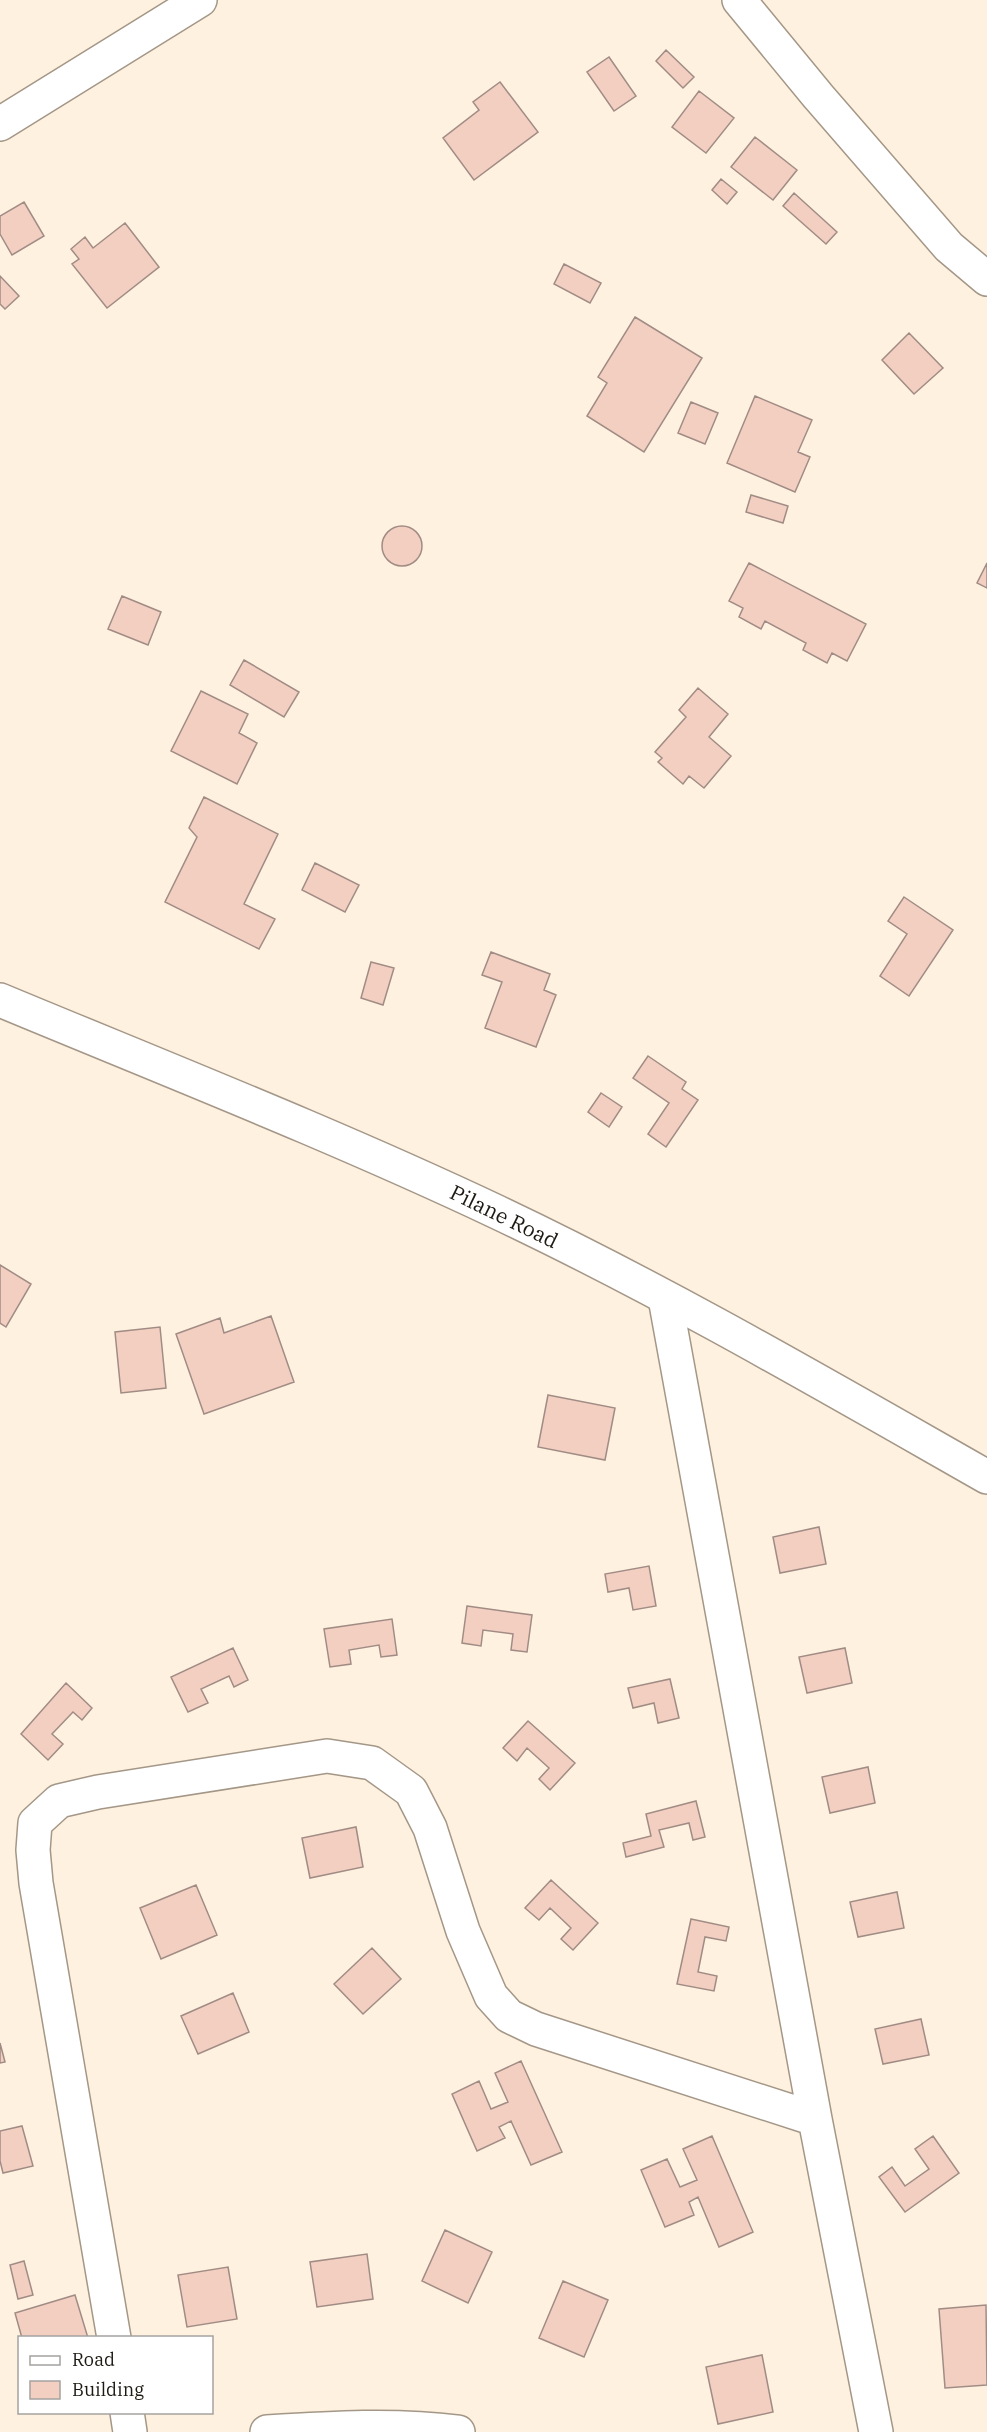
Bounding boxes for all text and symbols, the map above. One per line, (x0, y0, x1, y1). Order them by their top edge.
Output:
street label: Pilane Road (446, 1178, 563, 1254)
legend (18, 2336, 213, 2414)
text: Road (72, 2348, 115, 2371)
text: Building (72, 2378, 144, 2401)

